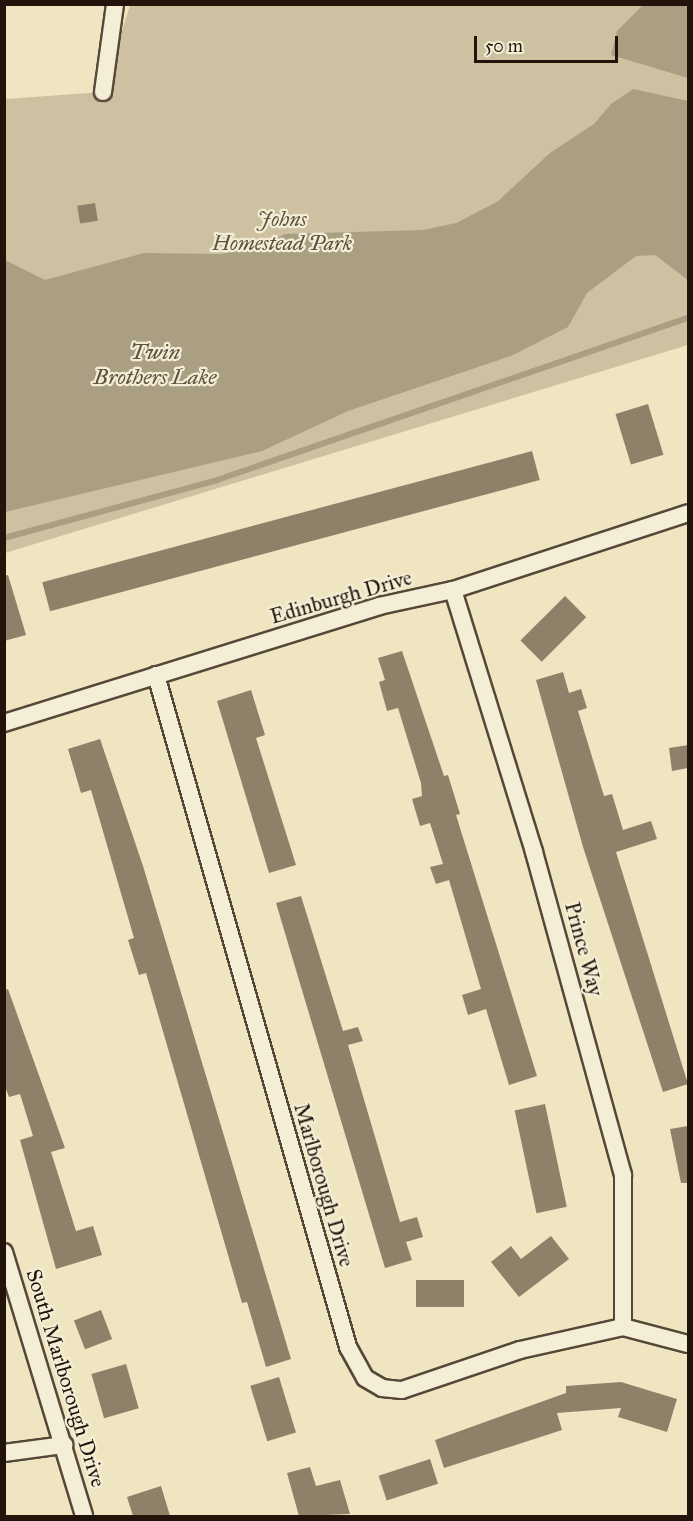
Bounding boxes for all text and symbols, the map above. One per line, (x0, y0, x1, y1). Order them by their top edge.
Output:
scale bar (477, 24, 621, 62)
text: 50 m (485, 35, 523, 57)
park label: Johns Homestead Park (212, 206, 352, 256)
water label: Twin Brothers Lake (94, 338, 216, 390)
street label: Edinburgh Drive (267, 565, 415, 629)
street label: Prince Way (559, 899, 609, 999)
street label: Marlborough Drive (289, 1100, 359, 1270)
street label: South Marlborough Drive (21, 1266, 111, 1490)

